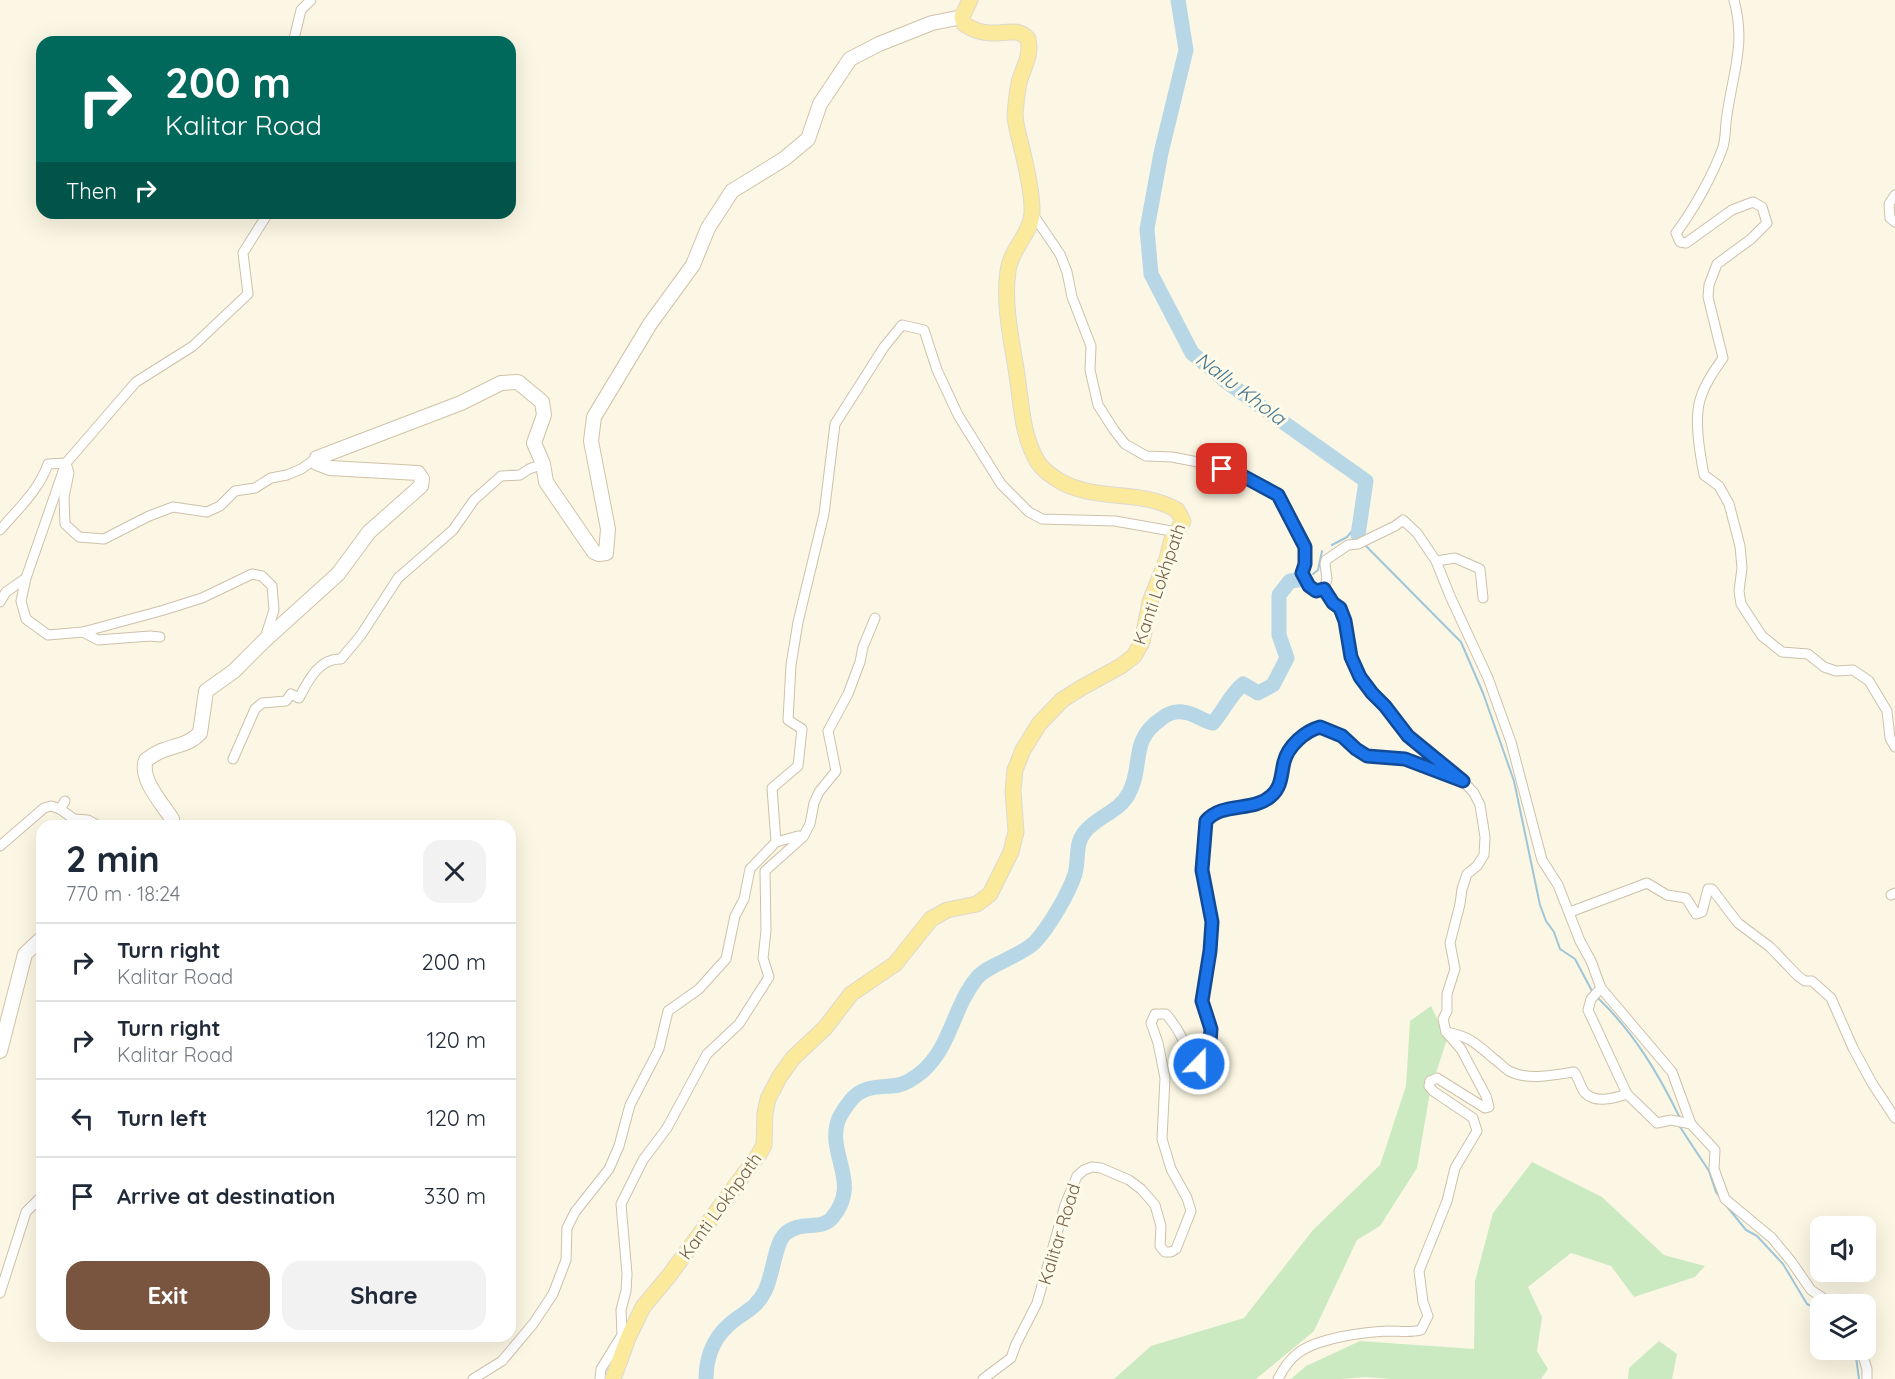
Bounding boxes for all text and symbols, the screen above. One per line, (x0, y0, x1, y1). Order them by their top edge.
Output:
text: 200 m (165, 56, 291, 109)
icon: right (66, 60, 144, 138)
text: Kalitar Road (165, 108, 322, 142)
icon: right (129, 174, 162, 207)
text: Then (66, 177, 117, 205)
water label: Nallu Khola (1191, 346, 1292, 431)
pin (1196, 443, 1247, 494)
icon: arrive (1205, 452, 1238, 485)
street label: Kanti Lokhpath (1128, 520, 1190, 648)
text: 2 min (66, 836, 160, 881)
button: close (423, 840, 486, 903)
text: 770 m · 18:24 (66, 881, 180, 906)
text: Turn right (117, 936, 221, 964)
icon: right (66, 946, 99, 979)
text: 200 m (422, 948, 486, 976)
text: Kalitar Road (117, 964, 233, 989)
text: Turn right (117, 1014, 221, 1042)
icon: right (66, 1024, 99, 1057)
text: 120 m (427, 1026, 486, 1054)
position arrow (1167, 1032, 1231, 1096)
text: Kalitar Road (117, 1042, 233, 1067)
icon: left (66, 1102, 99, 1135)
text: Turn left (117, 1104, 207, 1132)
text: 120 m (427, 1104, 486, 1132)
street label: Kanti Lokhpath (673, 1148, 767, 1264)
icon: arrive (66, 1180, 99, 1213)
street label: Kalitar Road (1033, 1181, 1085, 1287)
text: Arrive at destination (117, 1182, 335, 1210)
text: 330 m (424, 1182, 486, 1210)
map controls (1810, 1216, 1876, 1360)
button: sound (1810, 1216, 1876, 1282)
button: Exit (66, 1261, 270, 1330)
button: Share (282, 1261, 486, 1330)
button: layers (1810, 1294, 1876, 1360)

